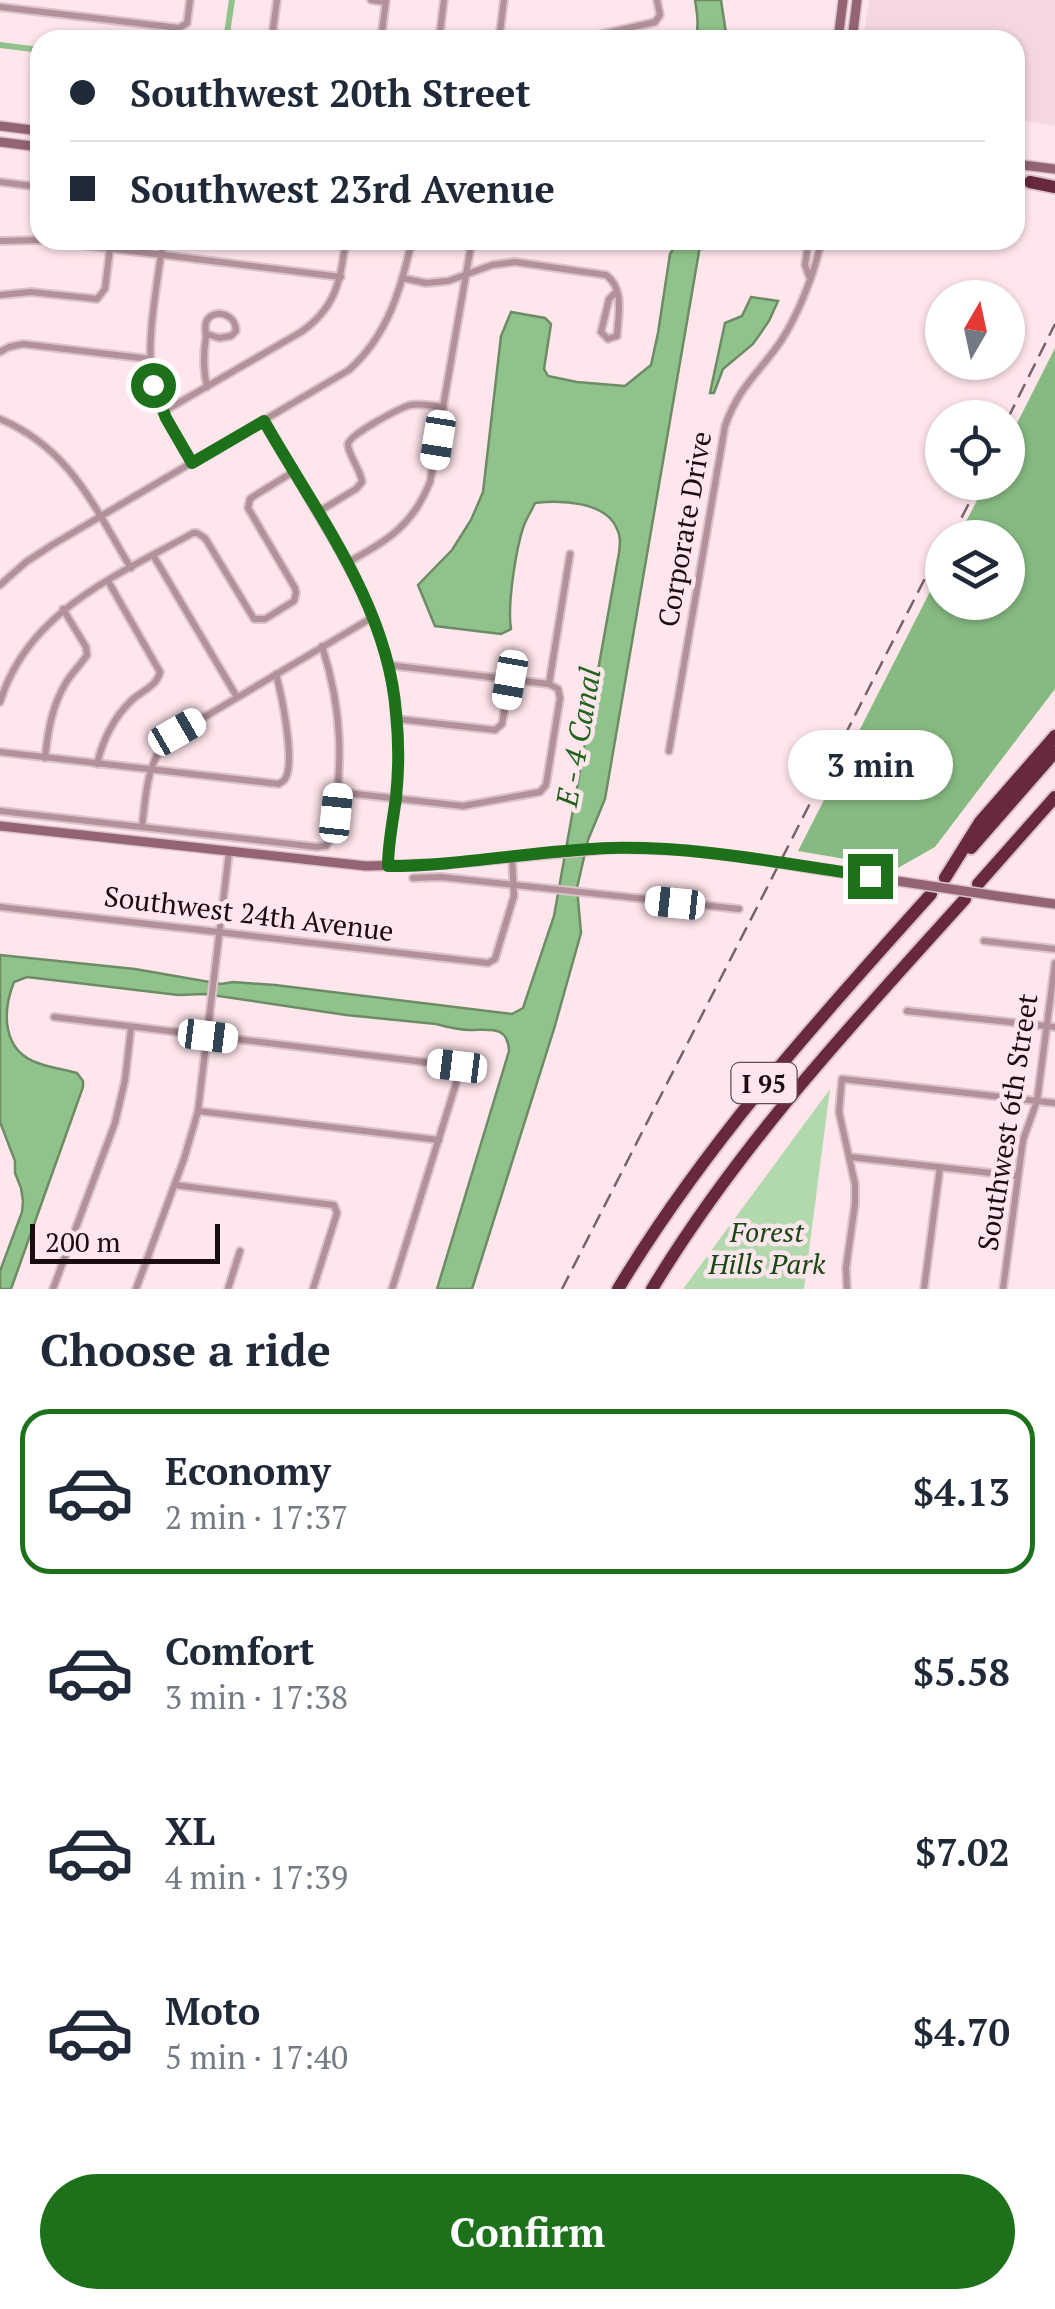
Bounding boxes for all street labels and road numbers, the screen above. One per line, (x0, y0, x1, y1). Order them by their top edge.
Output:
street label: Corporate Drive (649, 428, 719, 630)
street label: Southwest 24th Avenue (102, 877, 396, 949)
street label: Southwest 6th Street (968, 990, 1046, 1253)
road number: I 95 (732, 1063, 796, 1103)

